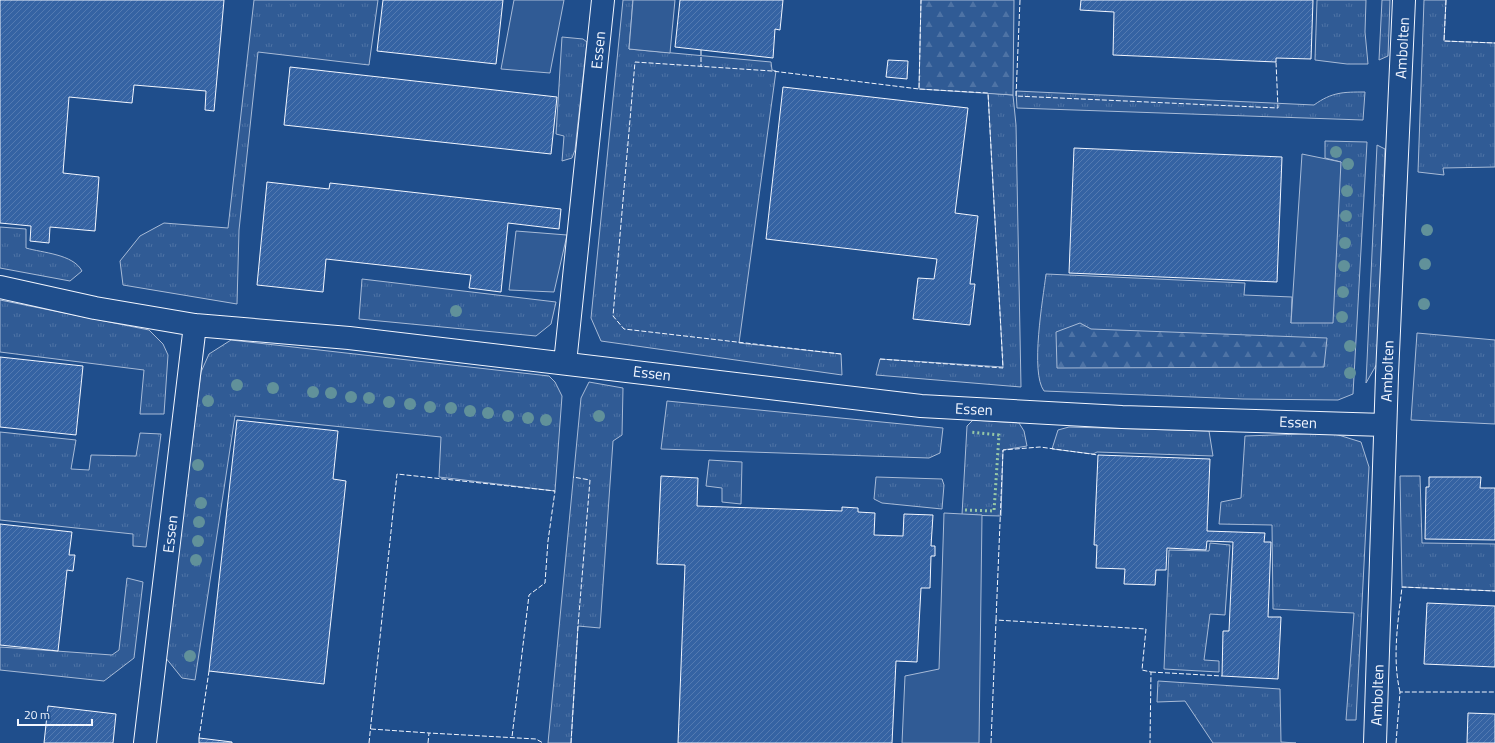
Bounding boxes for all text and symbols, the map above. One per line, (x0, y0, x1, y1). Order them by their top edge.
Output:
street label: Ambolten (1389, 17, 1415, 79)
street label: Essen (585, 30, 611, 70)
street label: Ambolten (1374, 340, 1400, 402)
street label: Essen (632, 359, 672, 387)
street label: Essen (954, 397, 994, 421)
street label: Essen (1279, 410, 1317, 434)
street label: Essen (156, 514, 184, 554)
street label: Ambolten (1364, 664, 1390, 726)
scale bar (18, 701, 92, 727)
text: 20 m (24, 705, 50, 724)

